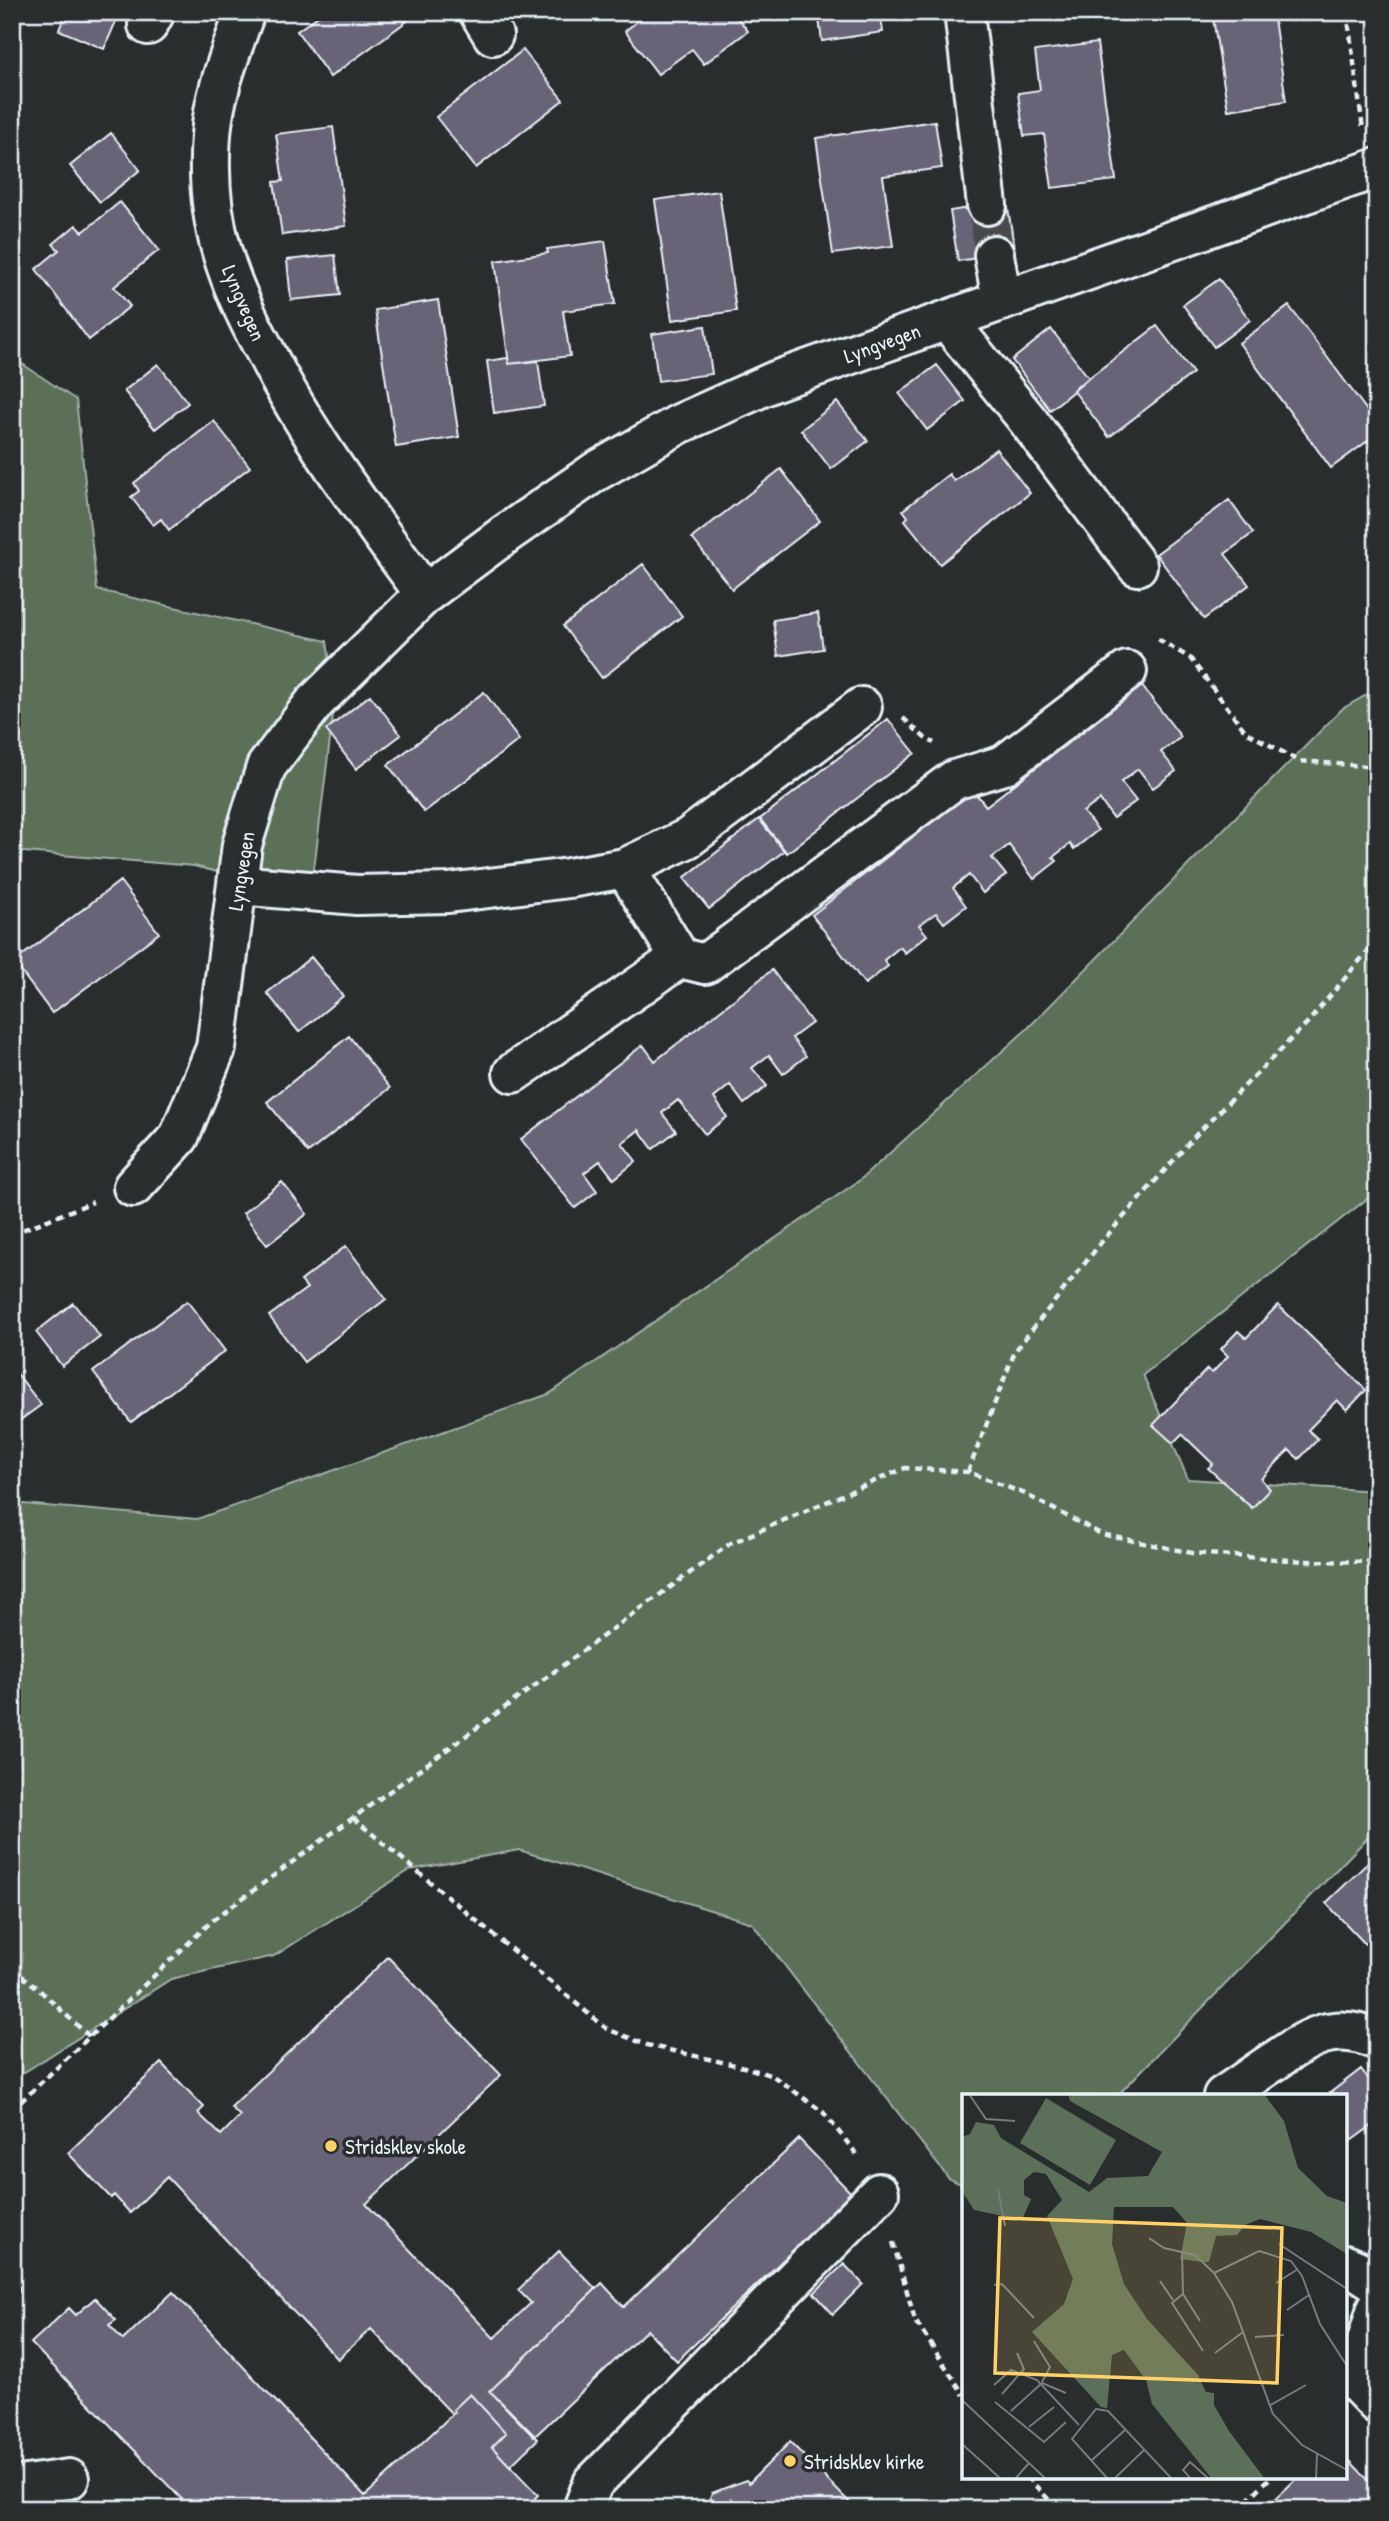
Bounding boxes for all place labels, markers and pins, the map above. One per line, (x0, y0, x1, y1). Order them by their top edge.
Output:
place label: Stridsklev skole (345, 2132, 466, 2161)
marker: Stridsklev skole (323, 2138, 339, 2154)
place label: Stridsklev kirke (804, 2447, 924, 2476)
marker: Stridsklev kirke (782, 2453, 798, 2469)

